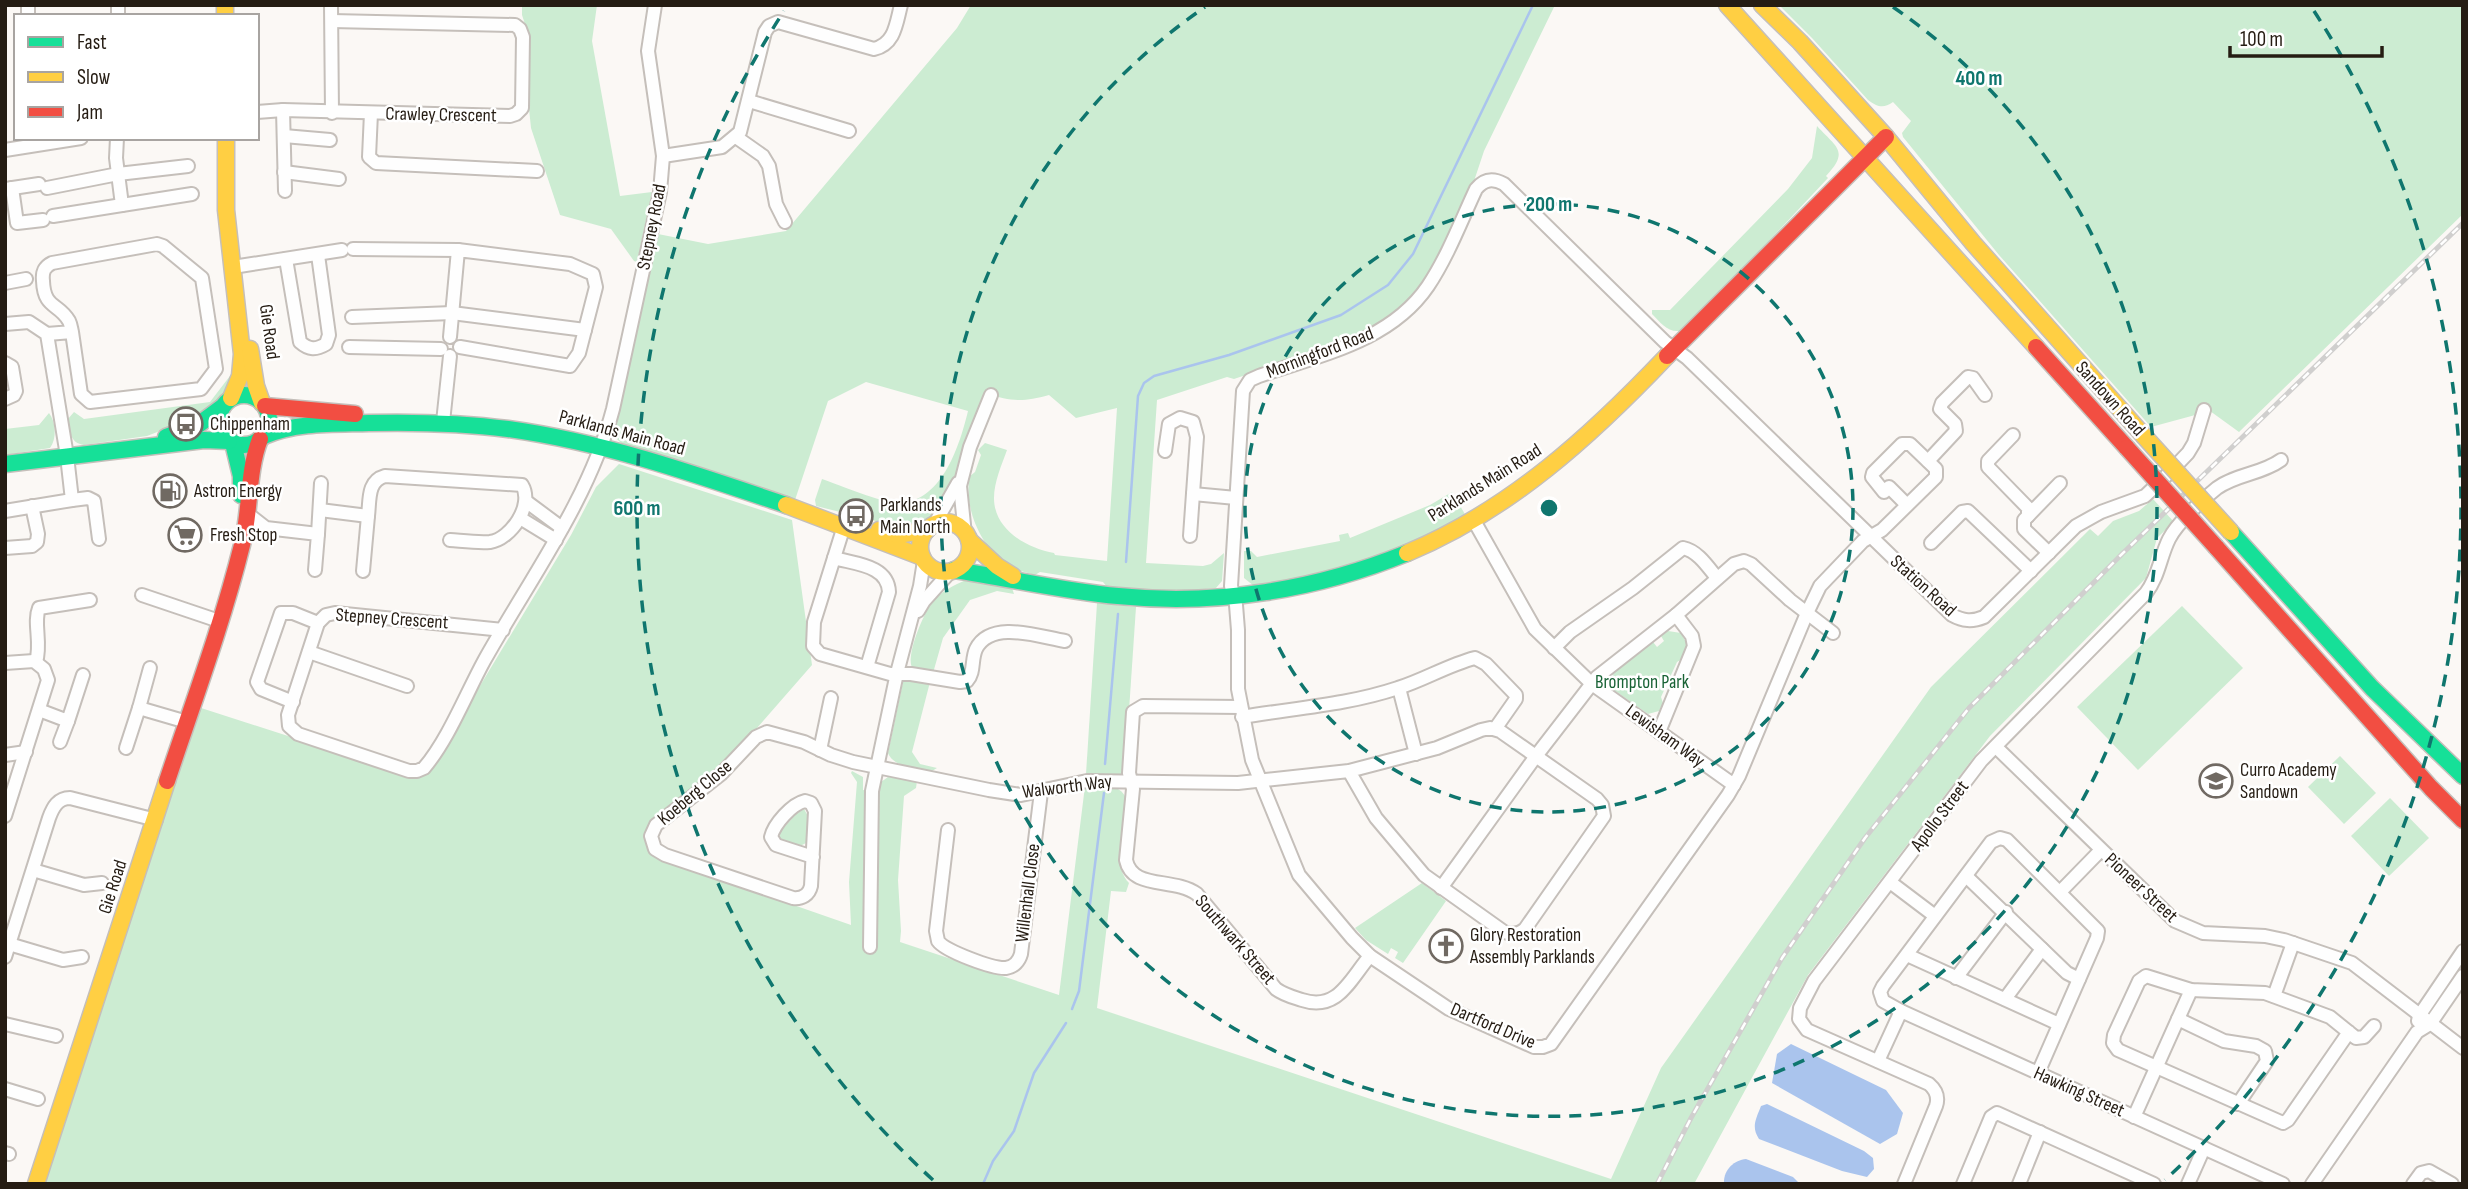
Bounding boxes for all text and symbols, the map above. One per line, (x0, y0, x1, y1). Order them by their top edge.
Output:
legend (14, 14, 259, 140)
scale bar (2230, 14, 2382, 58)
text: 100 m (2240, 27, 2283, 52)
text: Fast (77, 30, 107, 55)
text: Slow (77, 65, 111, 90)
text: 400 m (1956, 66, 2002, 91)
text: Jam (76, 100, 103, 125)
street label: Crawley Crescent (385, 103, 497, 127)
street label: Stepney Road (632, 182, 672, 272)
text: 200 m (1526, 192, 1572, 217)
street label: Gie Road (254, 303, 284, 361)
street label: Morningford Road (1263, 322, 1377, 384)
street label: Sandown Road (2070, 357, 2150, 441)
bus stop icon: Chippenham (167, 405, 205, 443)
street label: Parklands Main Road (556, 405, 688, 461)
place label: Chippenham (210, 413, 290, 436)
street label: Parklands Main Road (1424, 439, 1546, 527)
fuel station icon: Astron Energy (151, 472, 189, 510)
place label: Astron Energy (193, 480, 283, 503)
place label: Parklands Main North (880, 494, 950, 539)
text: 600 m (613, 496, 661, 521)
centre of rings (1537, 496, 1561, 520)
bus stop icon: Parklands Main North (837, 497, 875, 535)
supermarket icon: Fresh Stop (166, 516, 204, 554)
place label: Fresh Stop (210, 524, 277, 547)
street label: Station Road (1885, 550, 1961, 622)
street label: Stepney Crescent (335, 604, 449, 634)
park label: Brompton Park (1595, 671, 1690, 694)
street label: Lewisham Way (1621, 700, 1710, 773)
street label: Koeberg Close (653, 755, 737, 831)
place label: Curro Academy Sandown (2240, 759, 2337, 804)
school or university icon: Curro Academy Sandown (2197, 762, 2235, 800)
street label: Walworth Way (1021, 770, 1114, 804)
street label: Apollo Street (1905, 776, 1974, 857)
street label: Willenhall Close (1011, 842, 1045, 944)
street label: Pioneer Street (2100, 848, 2182, 928)
street label: Gie Road (94, 857, 132, 917)
street label: Southwark Street (1190, 890, 1280, 990)
place label: Glory Restoration Assembly Parklands (1469, 924, 1595, 969)
church icon: Glory Restoration Assembly Parklands (1427, 927, 1465, 965)
street label: Dartford Drive (1447, 998, 1539, 1054)
street label: Hawking Street (2030, 1062, 2128, 1122)

